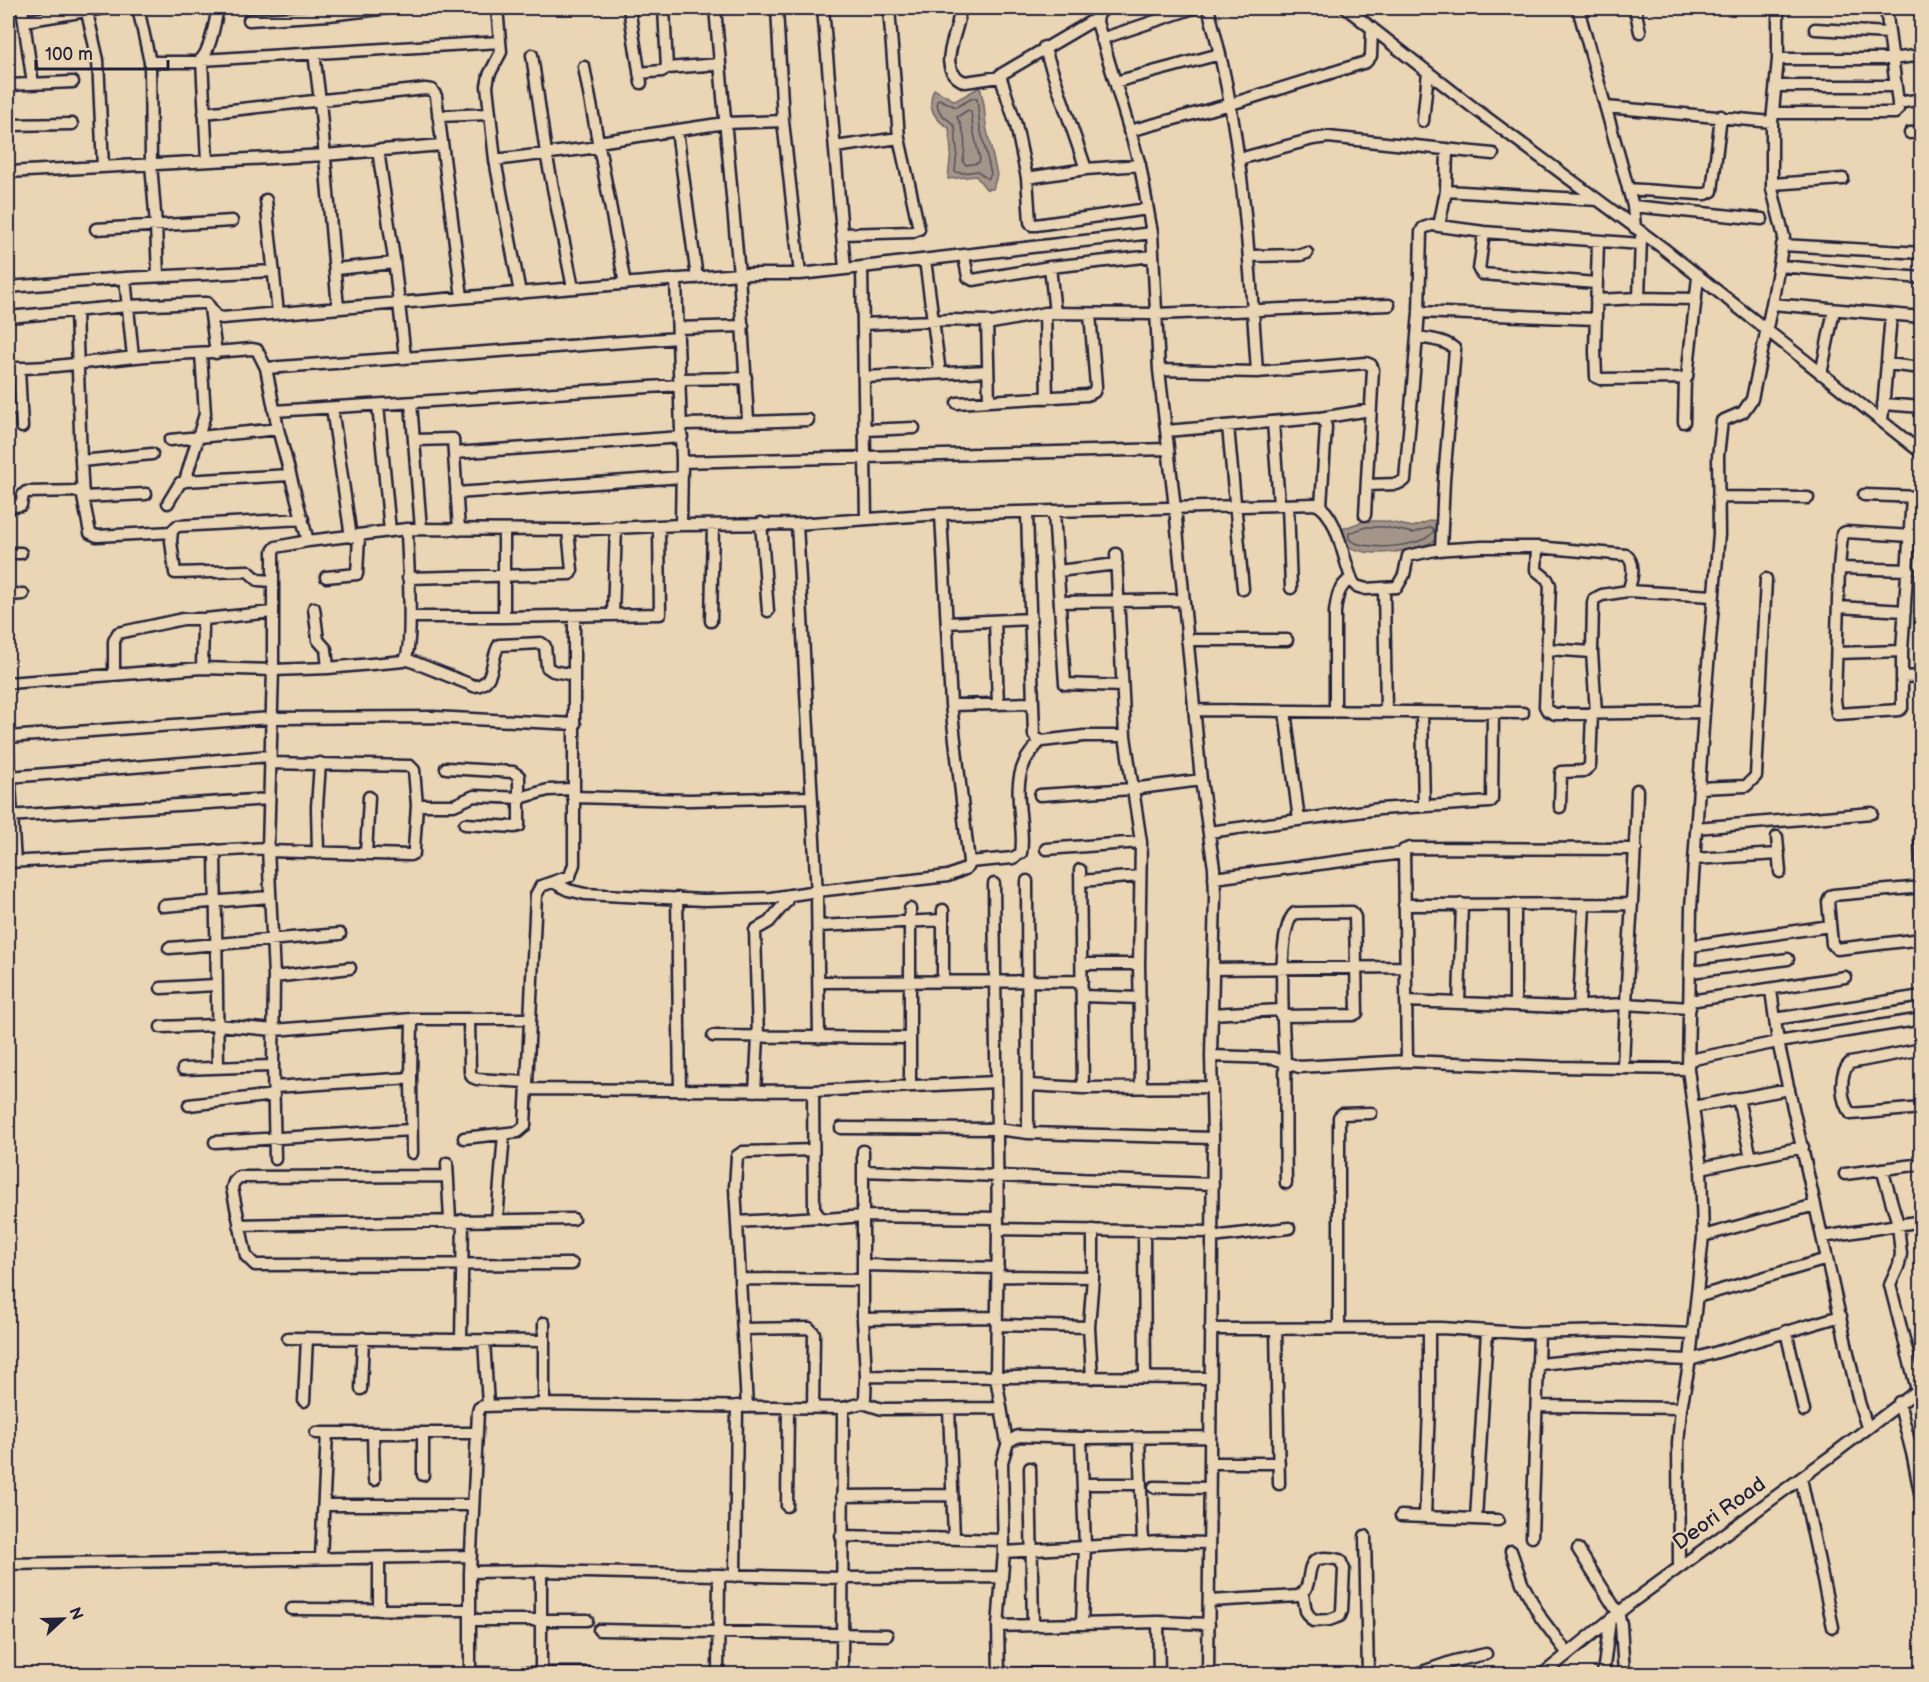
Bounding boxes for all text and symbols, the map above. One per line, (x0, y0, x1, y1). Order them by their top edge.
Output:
scale bar (36, 33, 168, 71)
text: 100 m (45, 44, 93, 65)
street label: Deori Road (1668, 1471, 1770, 1555)
north arrow (33, 1589, 93, 1649)
text: N (64, 1605, 87, 1623)

